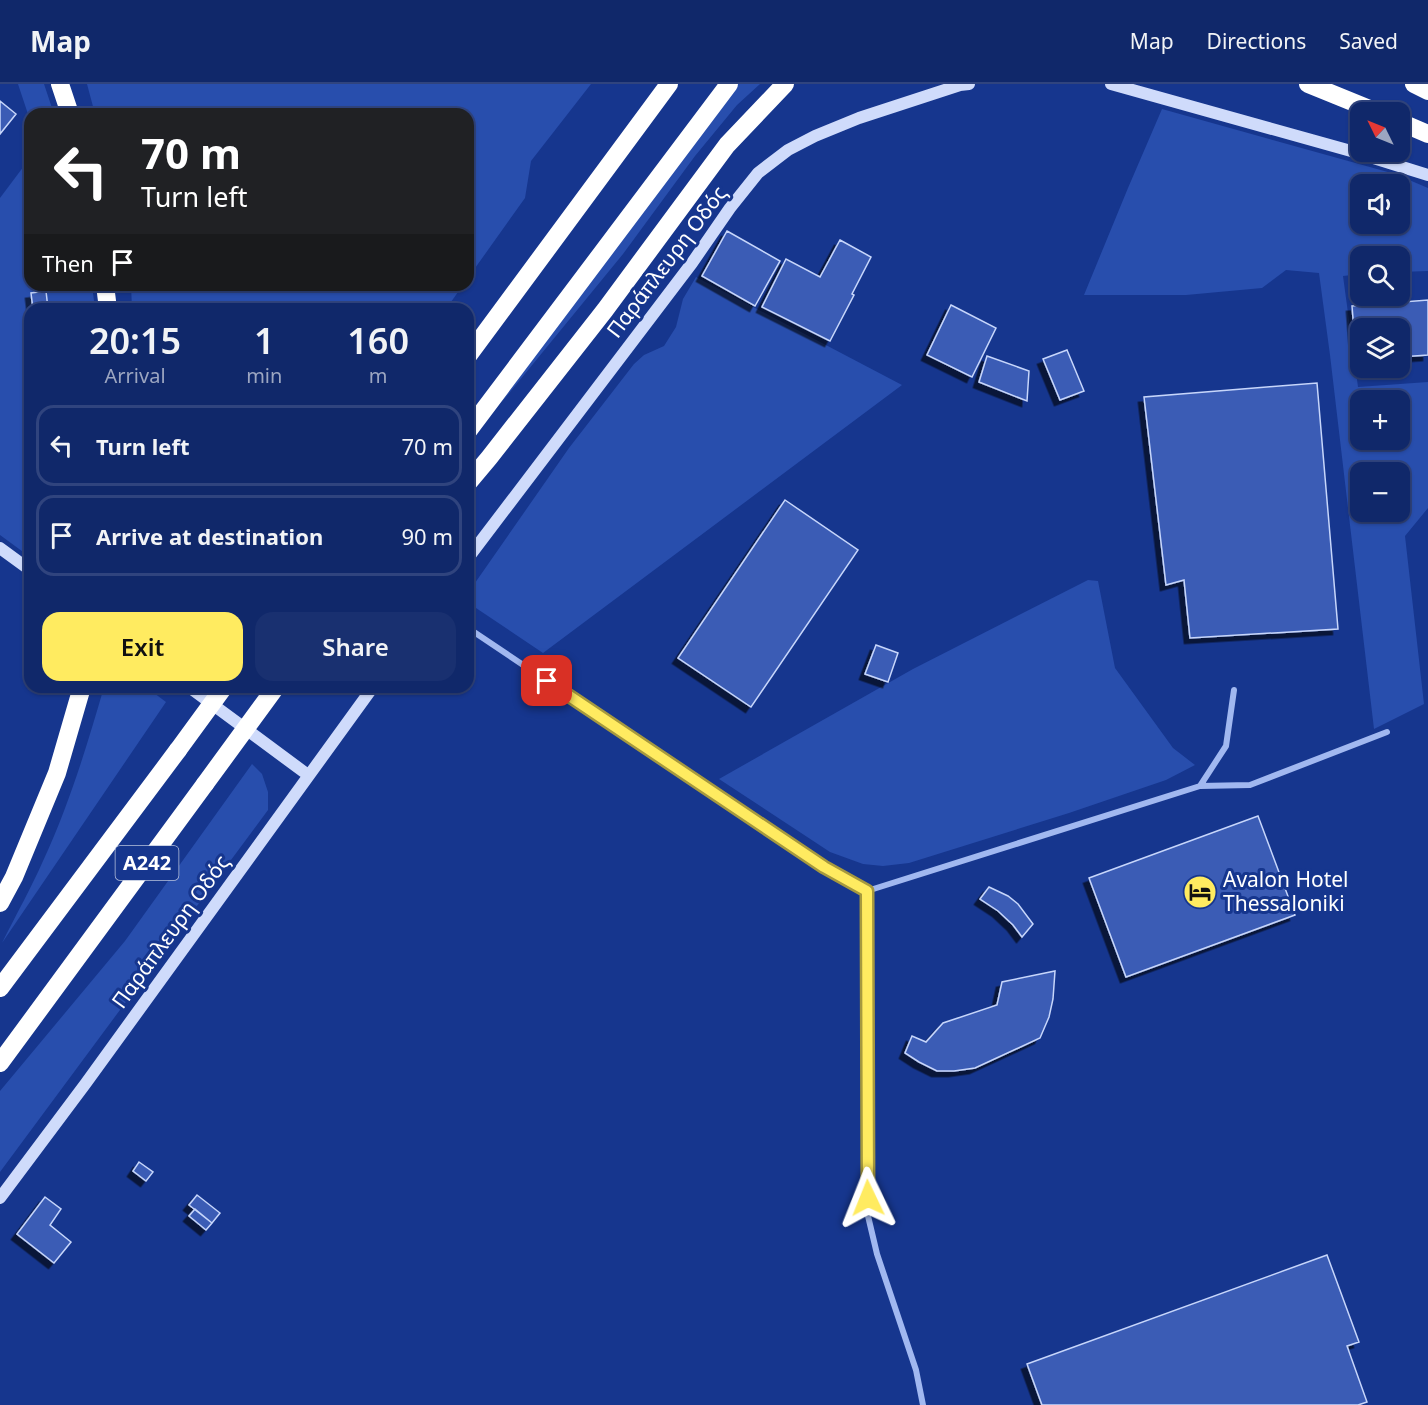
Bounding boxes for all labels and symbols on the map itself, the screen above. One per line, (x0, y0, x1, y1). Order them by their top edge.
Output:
north arrow (1350, 102, 1410, 162)
street label: Παράπλευρη Οδός (600, 180, 733, 343)
pin (521, 655, 572, 706)
road number: Α242 (116, 846, 178, 880)
street label: Παράπλευρη Οδός (105, 849, 235, 1014)
place label: Avalon Hotel Thessaloniki (1223, 865, 1349, 917)
hotel icon: Avalon Hotel Thessaloniki (1182, 874, 1218, 910)
position arrow (836, 1166, 900, 1230)

